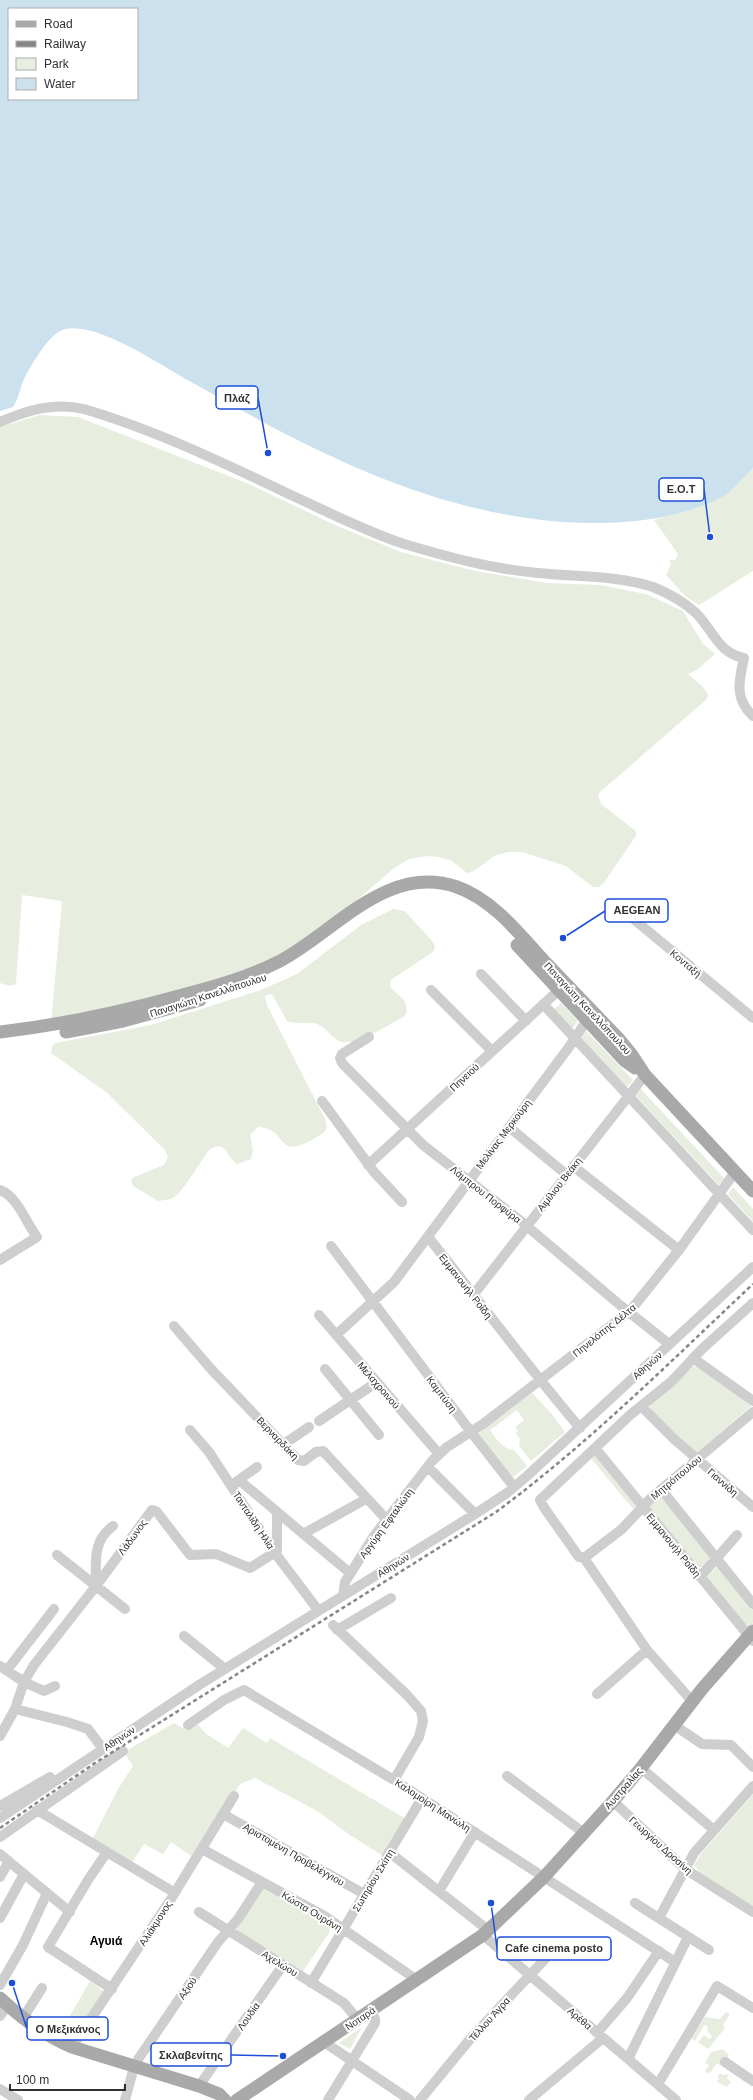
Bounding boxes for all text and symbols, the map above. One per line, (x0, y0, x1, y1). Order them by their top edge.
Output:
legend (8, 8, 138, 100)
text: Road (44, 17, 73, 31)
text: Railway (44, 37, 86, 51)
text: Park (44, 57, 70, 71)
text: Water (44, 77, 76, 91)
callout: Πλάζ (216, 386, 258, 409)
text: Πλάζ (224, 392, 250, 405)
callout: E.O.T (659, 478, 704, 501)
text: E.O.T (667, 483, 696, 495)
callout: AEGEAN (605, 899, 668, 922)
text: AEGEAN (613, 904, 661, 916)
street label: Κονταξή (667, 947, 703, 980)
street label: Παναγιώτη Κανελλόπουλου (542, 960, 633, 1057)
street label: Παναγιώτη Κανελλόπουλου (149, 971, 268, 1020)
street label: Πηνειού (448, 1061, 481, 1093)
street label: Μελίνας Μερκούρη (474, 1097, 533, 1171)
street label: Αιμίλιου Βεάκη (535, 1155, 584, 1213)
street label: Λάμπρου Πορφύρα (448, 1163, 523, 1225)
street label: Εμμανουήλ Ροΐδη (437, 1252, 494, 1321)
street label: Πηνελόπης Δέλτα (571, 1302, 638, 1359)
street label: Αθηνών (630, 1349, 664, 1381)
street label: Μελαχροινού (355, 1360, 402, 1411)
street label: Καμπύση (425, 1374, 459, 1414)
street label: Βερναρδάκη (255, 1415, 301, 1462)
street label: Μητρόπουλου (649, 1453, 704, 1502)
street label: Γιαννίδη (705, 1466, 740, 1498)
street label: Αργύρη Εφταλιώτη (357, 1486, 415, 1560)
street label: Τανταλίδη Ηλία (231, 1489, 276, 1551)
street label: Εμμανουήλ Ροΐδη (644, 1511, 703, 1579)
street label: Λάδωνος (116, 1517, 149, 1557)
street label: Αθηνών (375, 1551, 411, 1580)
street label: Αθηνών (101, 1724, 137, 1753)
street label: Αυστραλίας (602, 1765, 645, 1811)
street label: Καλομοίρη Μανώλη (393, 1777, 472, 1834)
street label: Γεωργίου Δροσίνη (627, 1814, 694, 1877)
street label: Αριστομένη Προβελέγγιου (241, 1821, 346, 1888)
street label: Σωτηρίου Σκίπη (350, 1847, 396, 1913)
street label: Κώστα Ουράνη (280, 1889, 344, 1934)
street label: Αλιάκμονος (137, 1899, 174, 1948)
district label: Αγυιά (90, 1934, 123, 1948)
callout: Cafe cinema posto (497, 1937, 611, 1960)
text: Cafe cinema posto (505, 1942, 603, 1954)
street label: Αχελώου (260, 1948, 300, 1979)
street label: Αξιού (176, 1975, 200, 2002)
street label: Τέλλου Άγρα (467, 1995, 512, 2044)
street label: Λουδία (235, 2000, 262, 2032)
street label: Νοταρά (343, 2004, 378, 2032)
street label: Αρέθα (565, 2005, 594, 2032)
callout: Ο Μεξικάνος (27, 2017, 108, 2040)
text: Ο Μεξικάνος (35, 2023, 101, 2036)
callout: Σκλαβενίτης (151, 2043, 231, 2066)
text: Σκλαβενίτης (159, 2049, 223, 2062)
scale bar (10, 2066, 125, 2092)
text: 100 m (16, 2073, 49, 2087)

